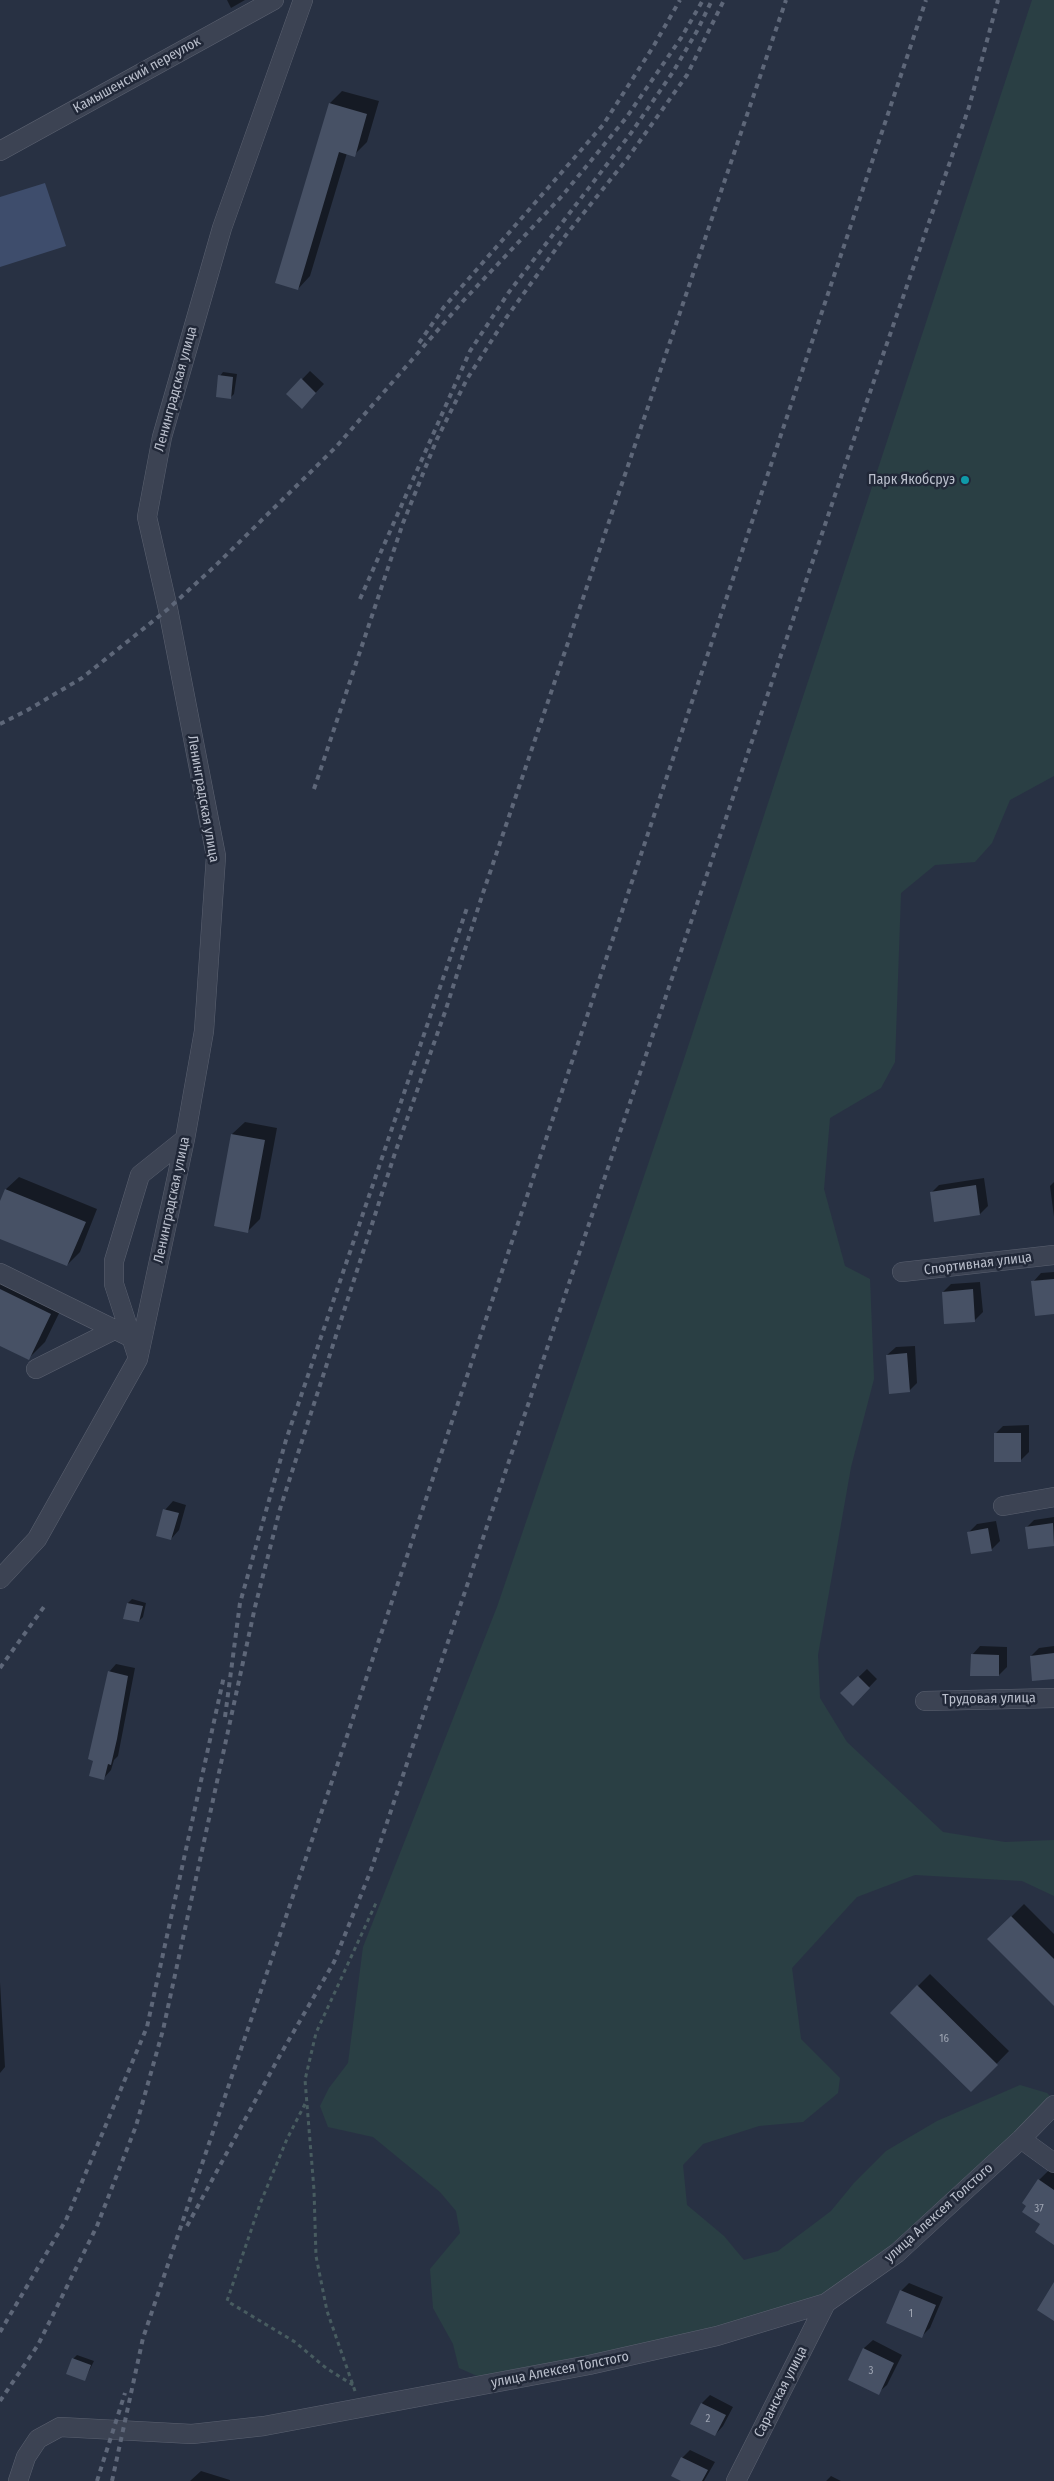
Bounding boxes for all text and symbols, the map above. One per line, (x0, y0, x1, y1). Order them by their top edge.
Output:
street label: Камышенский переулок (70, 33, 204, 117)
street label: Ленинградская улица (151, 325, 201, 453)
place label: Парк Якобсруэ (868, 472, 955, 488)
marker: Парк Якобсруэ (959, 474, 971, 486)
street label: Ленинградская улица (184, 734, 222, 864)
street label: Ленинградская улица (150, 1135, 194, 1265)
street label: Спортивная улица (923, 1249, 1033, 1279)
street label: Трудовая улица (942, 1690, 1036, 1708)
house number: 16 (939, 2032, 949, 2046)
street label: улица Алексея Толстого (881, 2160, 997, 2266)
house number: 37 (1034, 2202, 1044, 2216)
house number: 1 (909, 2307, 913, 2321)
street label: Саранская улица (751, 2344, 811, 2440)
street label: улица Алексея Толстого (490, 2348, 630, 2392)
house number: 3 (869, 2364, 873, 2378)
house number: 2 (706, 2412, 710, 2426)

